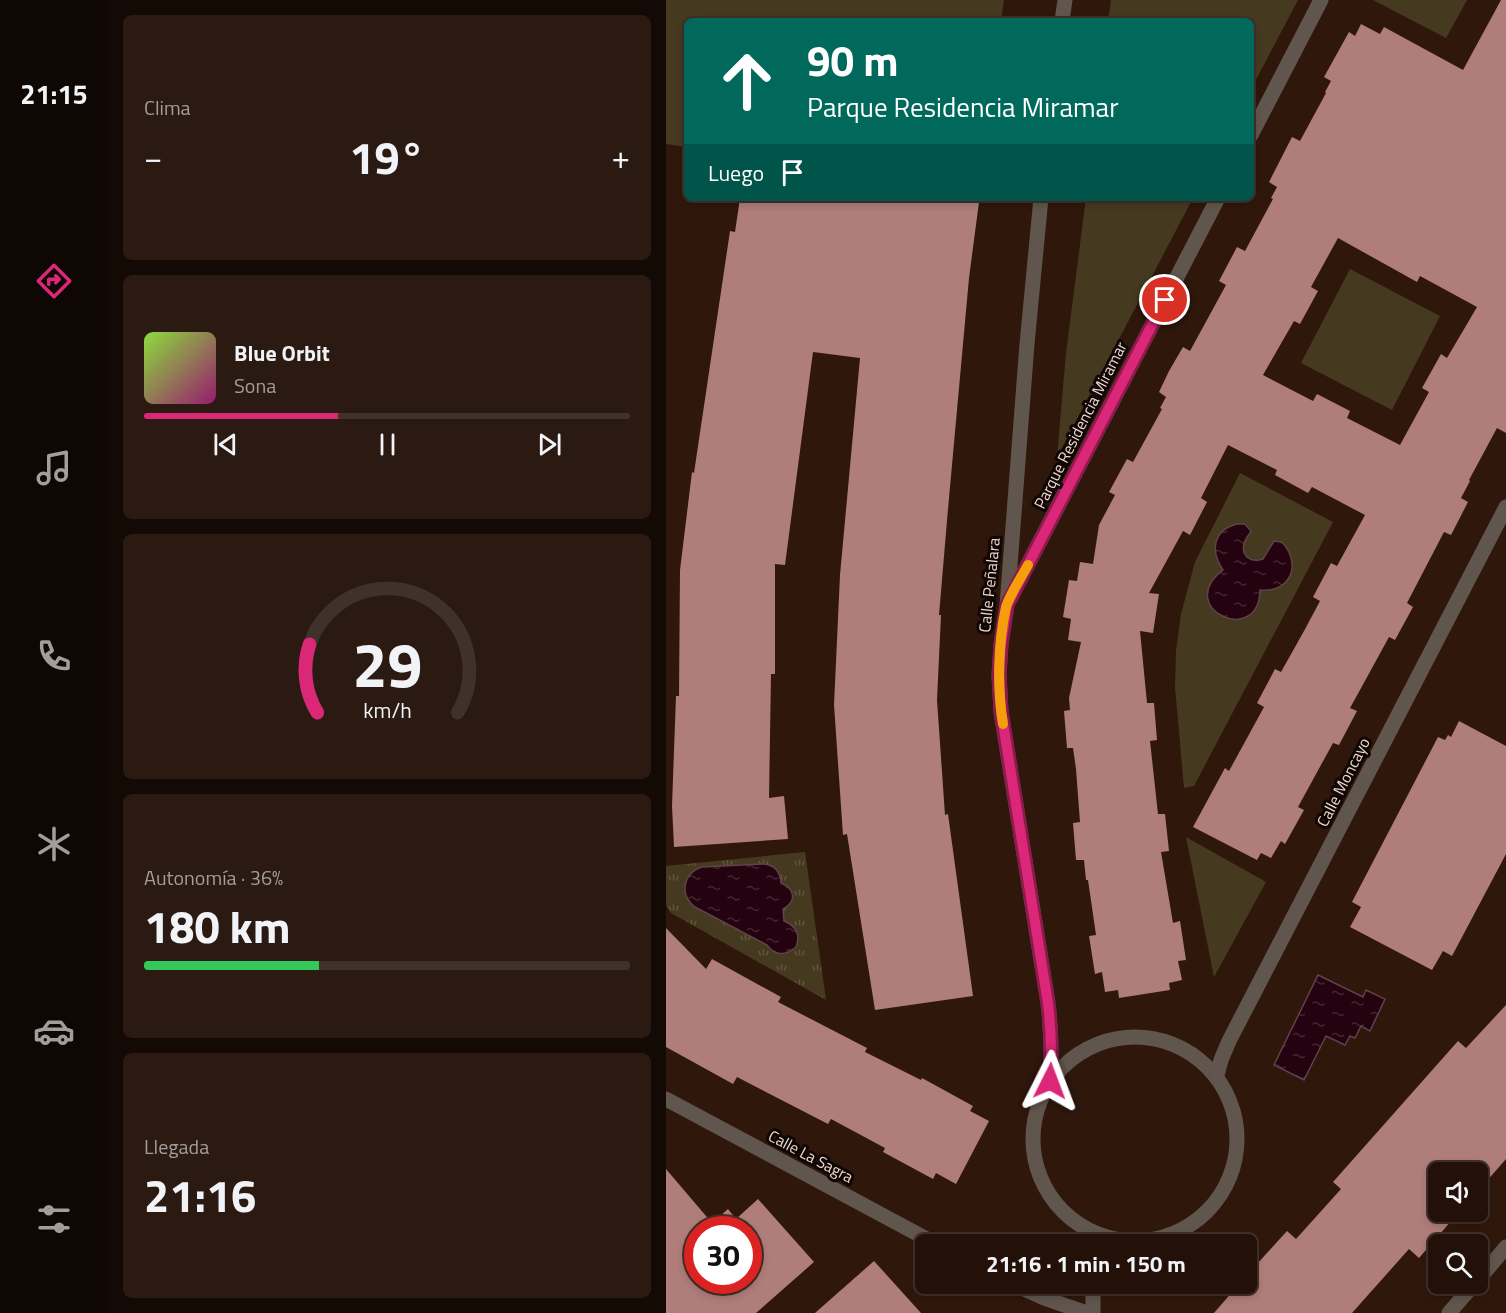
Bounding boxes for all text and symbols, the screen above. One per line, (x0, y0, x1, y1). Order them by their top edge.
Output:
text: 90 m (807, 28, 899, 92)
icon: ahead (708, 42, 786, 120)
text: 21:15 (20, 73, 88, 114)
text: Parque Residencia Miramar (807, 86, 1118, 127)
text: Clima (144, 92, 191, 123)
text: 19° (349, 123, 425, 191)
text: − (144, 132, 162, 182)
text: + (612, 132, 630, 182)
text: Luego (708, 156, 764, 190)
icon: arrive (776, 156, 809, 189)
icon: directions (33, 260, 75, 302)
pin (1139, 274, 1190, 325)
icon: arrive (1148, 283, 1181, 316)
text: Blue Orbit (234, 336, 330, 370)
street label: Parque Residencia Miramar (1027, 337, 1133, 513)
text: Sona (234, 370, 276, 401)
icon: previous (209, 428, 242, 461)
icon: pause (371, 428, 404, 461)
icon: next (533, 428, 566, 461)
icon: music (33, 447, 75, 489)
street label: Calle Peñalara (972, 536, 1006, 634)
text: 29 (352, 617, 422, 712)
icon: phone (33, 635, 75, 677)
text: km/h (363, 695, 411, 727)
street label: Calle Moncayo (1310, 733, 1376, 831)
icon: climate (33, 823, 75, 865)
text: Autonomía · 36% (144, 862, 283, 893)
text: 180 km (144, 892, 290, 960)
icon: car (33, 1010, 75, 1052)
position arrow (1018, 1049, 1082, 1113)
street label: Calle La Sagra (764, 1123, 858, 1189)
text: Llegada (144, 1131, 209, 1162)
text: 21:16 (144, 1161, 256, 1229)
map controls (1428, 1162, 1488, 1294)
button: sound (1428, 1162, 1488, 1222)
icon: filters (33, 1198, 75, 1240)
speed limit sign: 30 (684, 1216, 762, 1294)
button: search (1428, 1234, 1488, 1294)
text: 21:16 · 1 min · 150 m (986, 1247, 1186, 1281)

